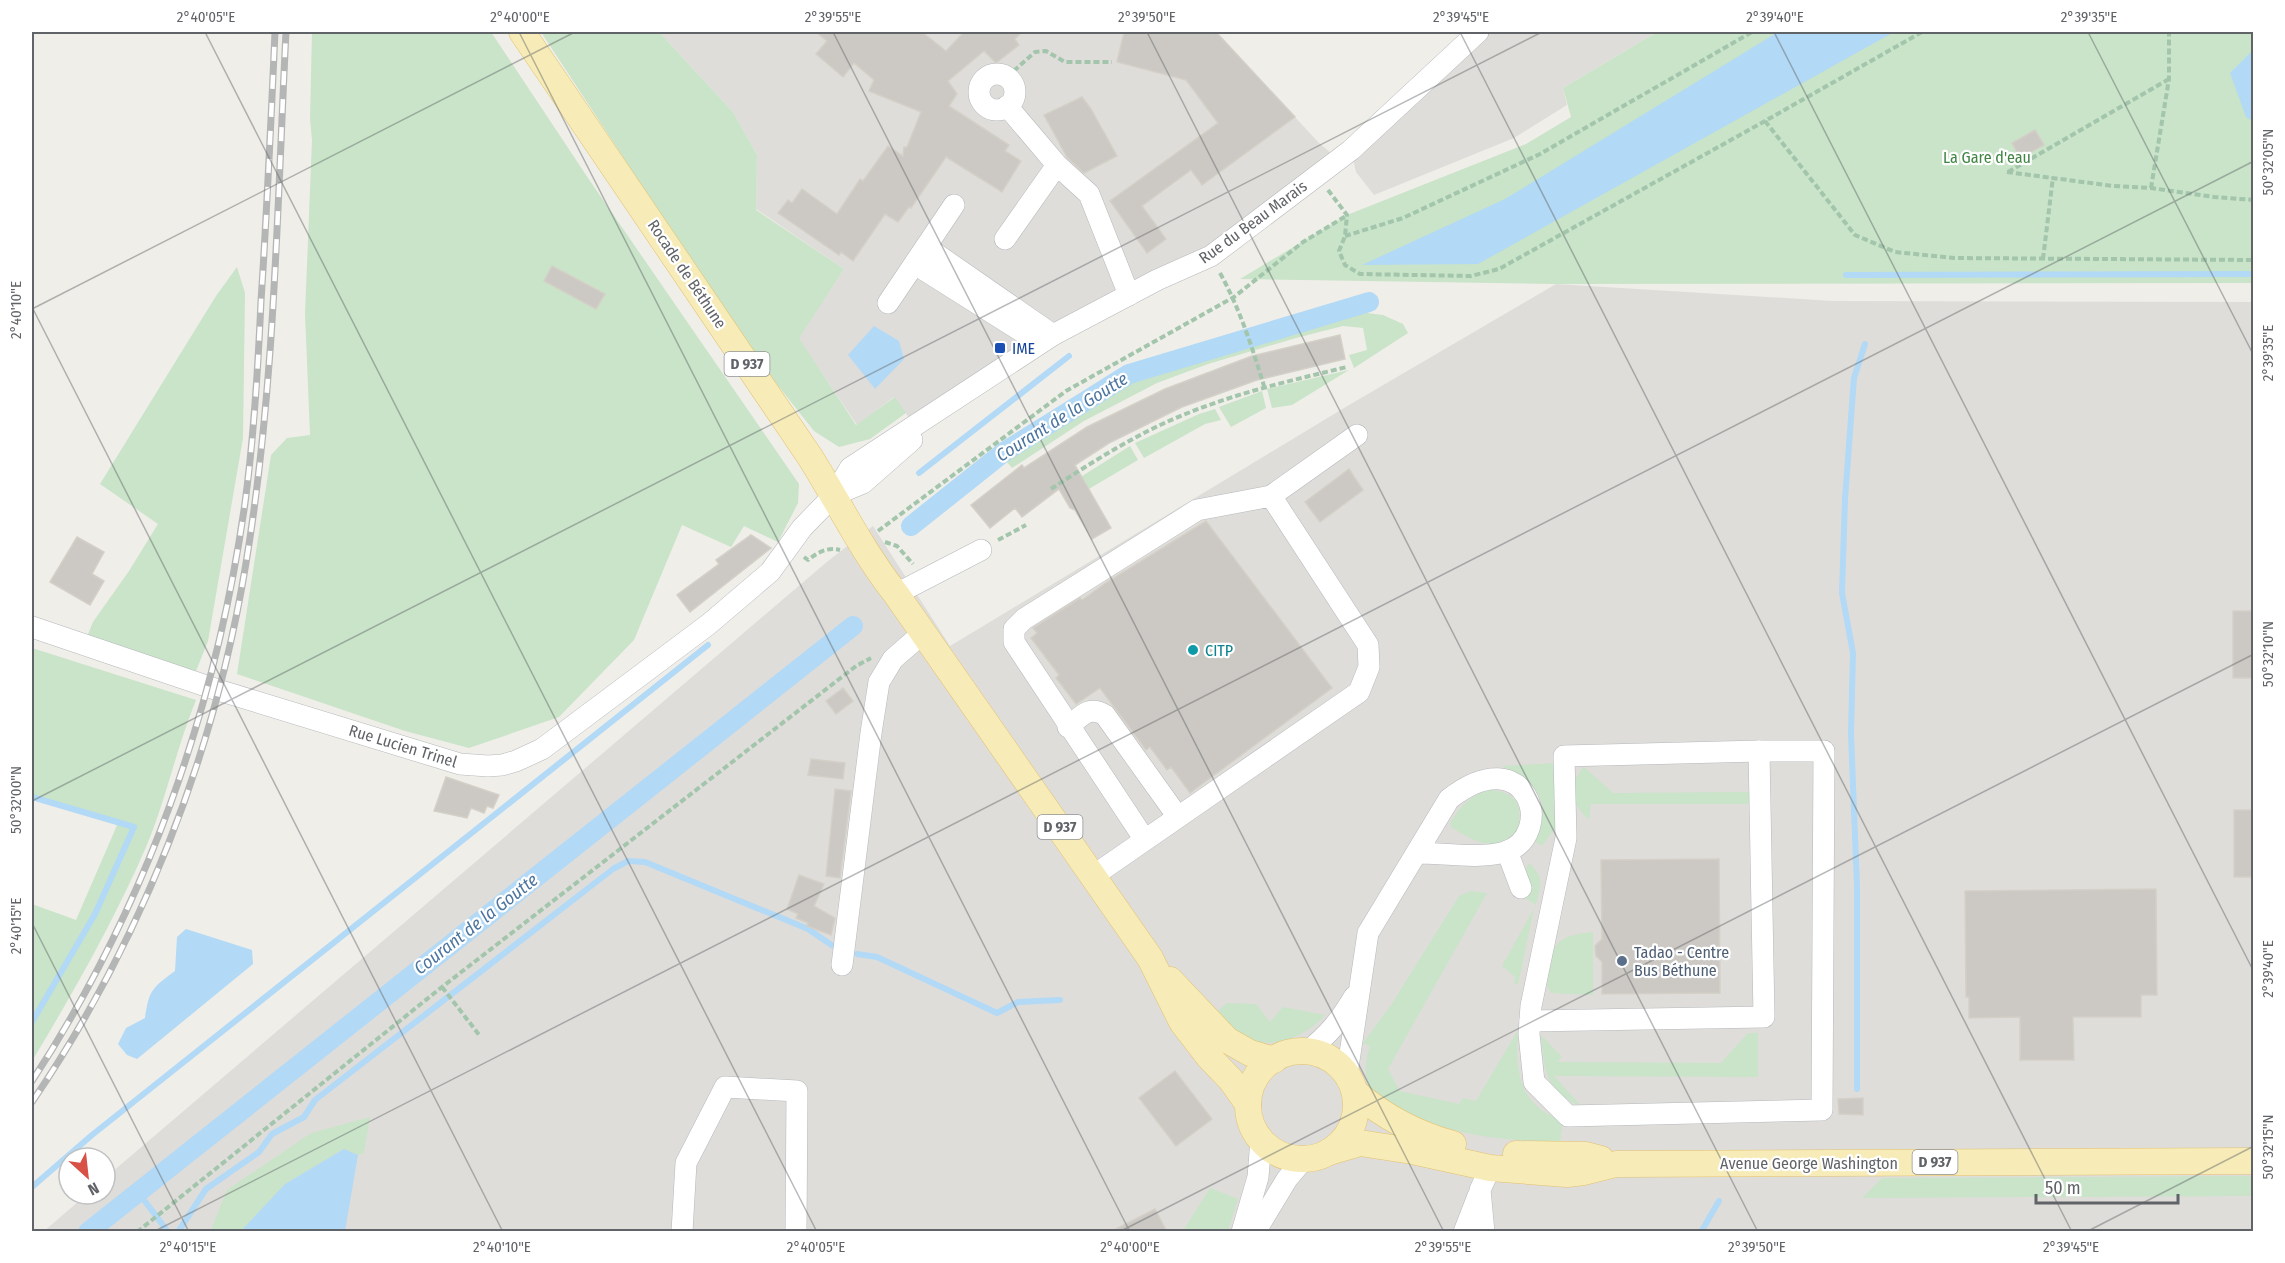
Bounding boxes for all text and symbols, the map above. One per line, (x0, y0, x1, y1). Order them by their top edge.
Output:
text: 2°40'05"E (177, 8, 235, 26)
text: 2°40'00"E (490, 8, 550, 26)
text: 2°39'55"E (805, 8, 861, 26)
text: 2°39'50"E (1118, 8, 1176, 26)
text: 2°39'45"E (1433, 8, 1489, 26)
text: 2°39'40"E (1746, 8, 1804, 26)
text: 2°39'35"E (2061, 8, 2117, 26)
text: 50°32'05"N (2259, 129, 2277, 195)
park label: La Gare d'eau (1943, 148, 2031, 167)
street label: Rue du Beau Marais (1195, 176, 1311, 268)
street label: Rocade de Béthune (644, 216, 730, 332)
text: 2°40'10"E (7, 281, 25, 339)
text: 2°39'35"E (2259, 325, 2277, 381)
place label: IME (1012, 339, 1035, 358)
marker: IME (993, 341, 1007, 355)
road number: D 937 (724, 352, 770, 376)
water label: Courant de la Goutte (992, 367, 1132, 466)
text: 50°32'10"N (2259, 621, 2277, 687)
place label: CITP (1205, 641, 1233, 660)
marker: CITP (1186, 643, 1200, 657)
street label: Rue Lucien Trinel (347, 721, 459, 771)
text: 50°32'00"N (7, 766, 25, 834)
road number: D 937 (1038, 815, 1082, 839)
water label: Courant de la Goutte (410, 868, 543, 979)
text: 2°40'15"E (7, 898, 25, 954)
text: 2°39'40"E (2259, 940, 2277, 998)
place label: Tadao - Centre Bus Béthune (1634, 943, 1729, 980)
marker: Tadao - Centre Bus Béthune (1615, 954, 1629, 968)
text: 50°32'15"N (2259, 1114, 2277, 1180)
north arrow (57, 1146, 117, 1206)
road number: D 937 (1912, 1150, 1958, 1174)
street label: Avenue George Washington (1720, 1154, 1898, 1173)
scale bar (2036, 1167, 2178, 1205)
text: 50 m (2045, 1177, 2081, 1199)
text: N (85, 1178, 102, 1200)
text: 2°40'15"E (160, 1238, 216, 1256)
text: 2°40'10"E (473, 1238, 531, 1256)
text: 2°40'05"E (787, 1238, 845, 1256)
text: 2°40'00"E (1100, 1238, 1160, 1256)
text: 2°39'55"E (1415, 1238, 1471, 1256)
text: 2°39'50"E (1728, 1238, 1786, 1256)
text: 2°39'45"E (2043, 1238, 2099, 1256)

